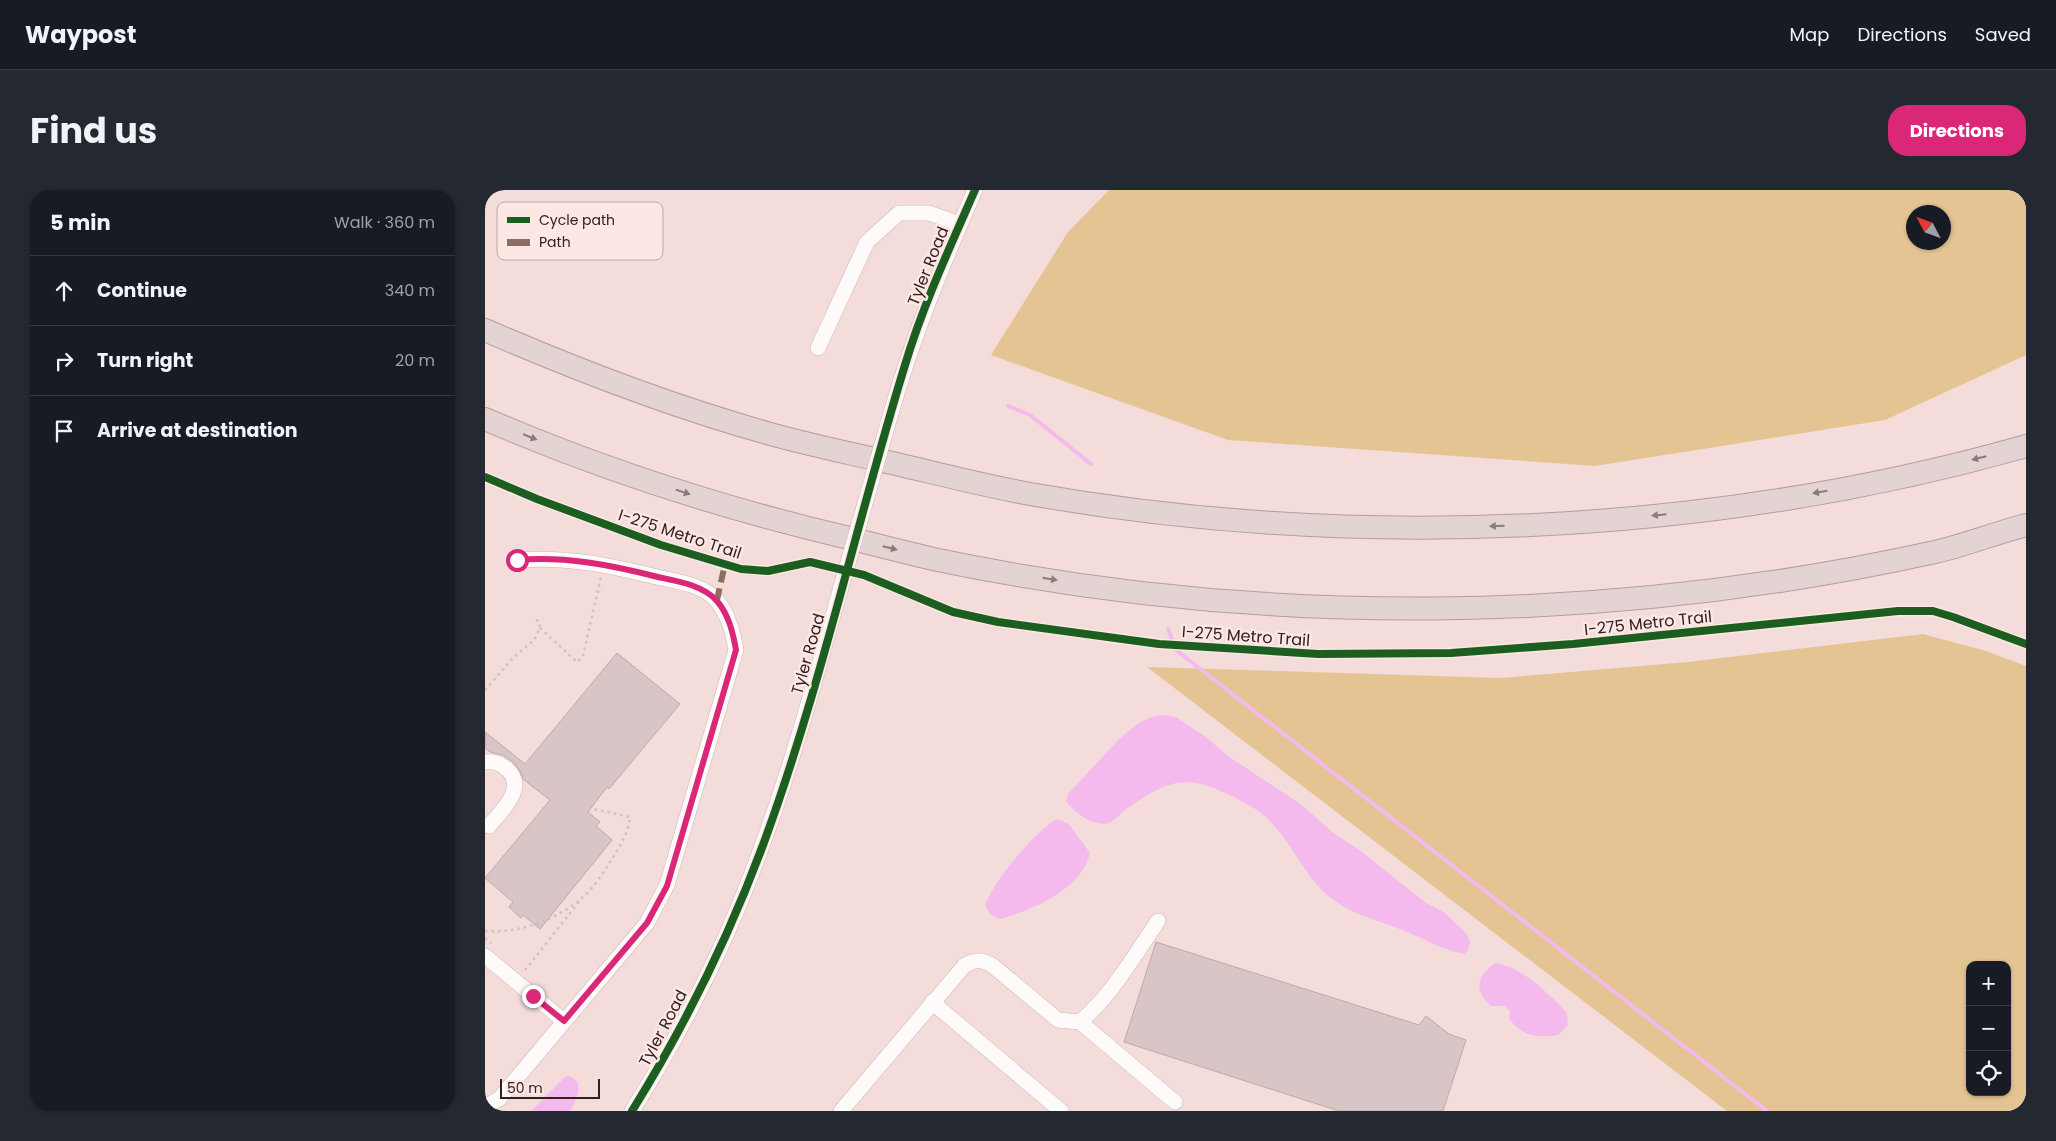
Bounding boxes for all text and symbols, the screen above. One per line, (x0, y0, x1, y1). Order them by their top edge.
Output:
text: Waypost (25, 18, 136, 51)
text: Map (1790, 22, 1829, 47)
text: Directions (1857, 22, 1947, 47)
text: Saved (1975, 22, 2031, 47)
button: Directions (1888, 105, 2026, 156)
text: Find us (30, 106, 157, 155)
legend (497, 202, 663, 260)
north arrow (1906, 205, 1951, 250)
text: 5 min (50, 208, 111, 237)
text: Cycle path (539, 210, 615, 230)
text: Walk · 360 m (334, 211, 435, 234)
street label: Tyler Road (902, 223, 954, 309)
text: Path (539, 232, 571, 252)
icon: ahead (50, 277, 78, 305)
text: Continue (97, 277, 187, 304)
text: 340 m (385, 279, 435, 302)
icon: right (50, 347, 78, 375)
text: Turn right (97, 347, 193, 374)
text: 20 m (395, 349, 435, 372)
icon: arrive (50, 417, 78, 445)
text: Arrive at destination (97, 417, 298, 444)
one-way arrow (523, 434, 537, 442)
one-way arrow (1971, 454, 1986, 462)
one-way arrow (1812, 488, 1828, 496)
one-way arrow (676, 489, 691, 497)
street label: I-275 Metro Trail (615, 503, 745, 565)
one-way arrow (1651, 511, 1667, 519)
one-way arrow (1489, 522, 1505, 530)
one-way arrow (883, 544, 898, 552)
route start (506, 549, 529, 572)
one-way arrow (1042, 576, 1058, 584)
street label: I-275 Metro Trail (1583, 605, 1713, 641)
street label: Tyler Road (785, 611, 831, 697)
street label: I-275 Metro Trail (1181, 620, 1311, 652)
map controls (1966, 961, 2011, 1096)
button: + (1966, 961, 2011, 1006)
route end (522, 985, 545, 1008)
street label: Tyler Road (633, 986, 693, 1070)
button: − (1966, 1006, 2011, 1051)
button: locate (1966, 1051, 2011, 1096)
scale bar (500, 1076, 600, 1099)
text: 50 m (507, 1078, 543, 1098)

